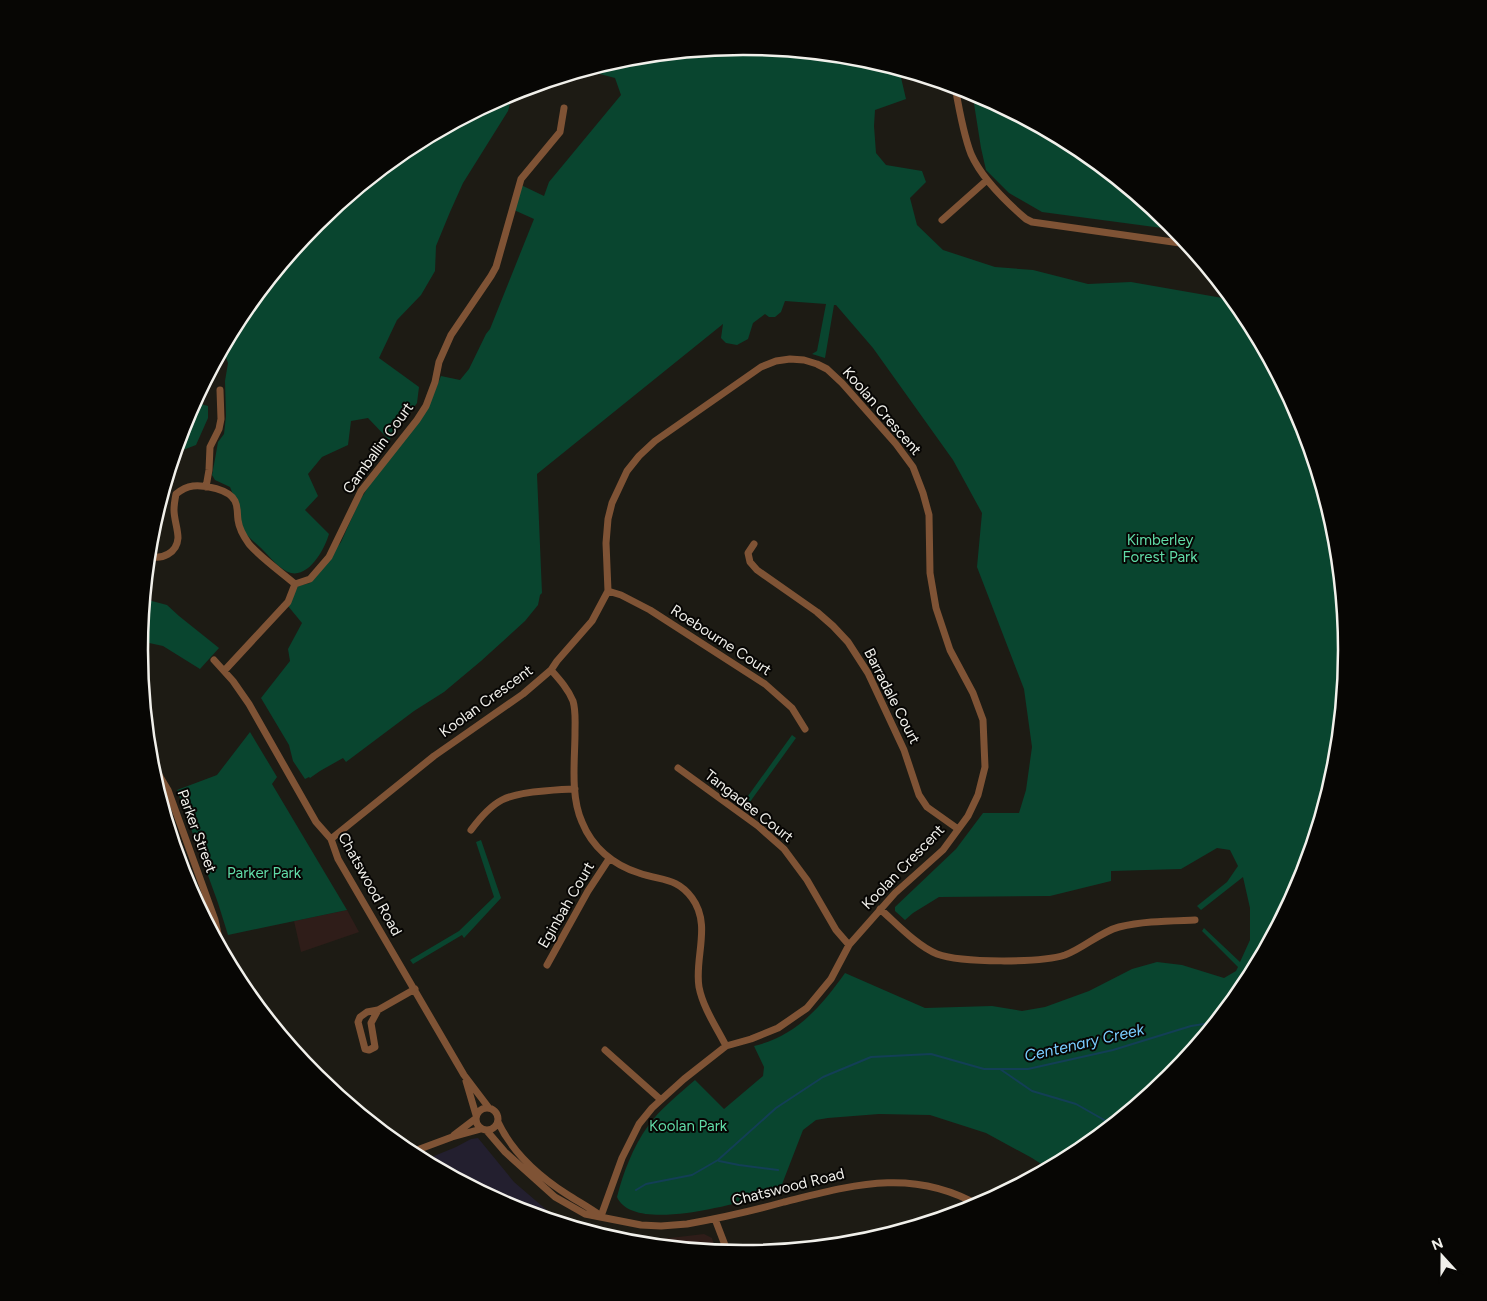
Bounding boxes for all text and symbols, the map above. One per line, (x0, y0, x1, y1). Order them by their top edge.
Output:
street label: Koolan Crescent (839, 363, 925, 459)
street label: Camballin Court (339, 399, 417, 497)
park label: Kimberley Forest Park (1123, 531, 1198, 566)
street label: Roebourne Court (667, 601, 775, 679)
street label: Barradale Court (860, 645, 924, 747)
street label: Koolan Crescent (436, 661, 536, 741)
street label: Tangadee Court (701, 766, 797, 846)
street label: Parker Street (174, 787, 221, 875)
street label: Koolan Crescent (858, 821, 948, 913)
street label: Chatswood Road (334, 829, 406, 939)
street label: Eginbah Court (534, 858, 598, 951)
park label: Parker Park (227, 864, 302, 882)
water label: Centenary Creek (1022, 1019, 1147, 1066)
park label: Koolan Park (649, 1117, 728, 1135)
street label: Chatswood Road (730, 1164, 846, 1210)
north arrow (1417, 1231, 1467, 1281)
text: N (1429, 1234, 1446, 1254)

